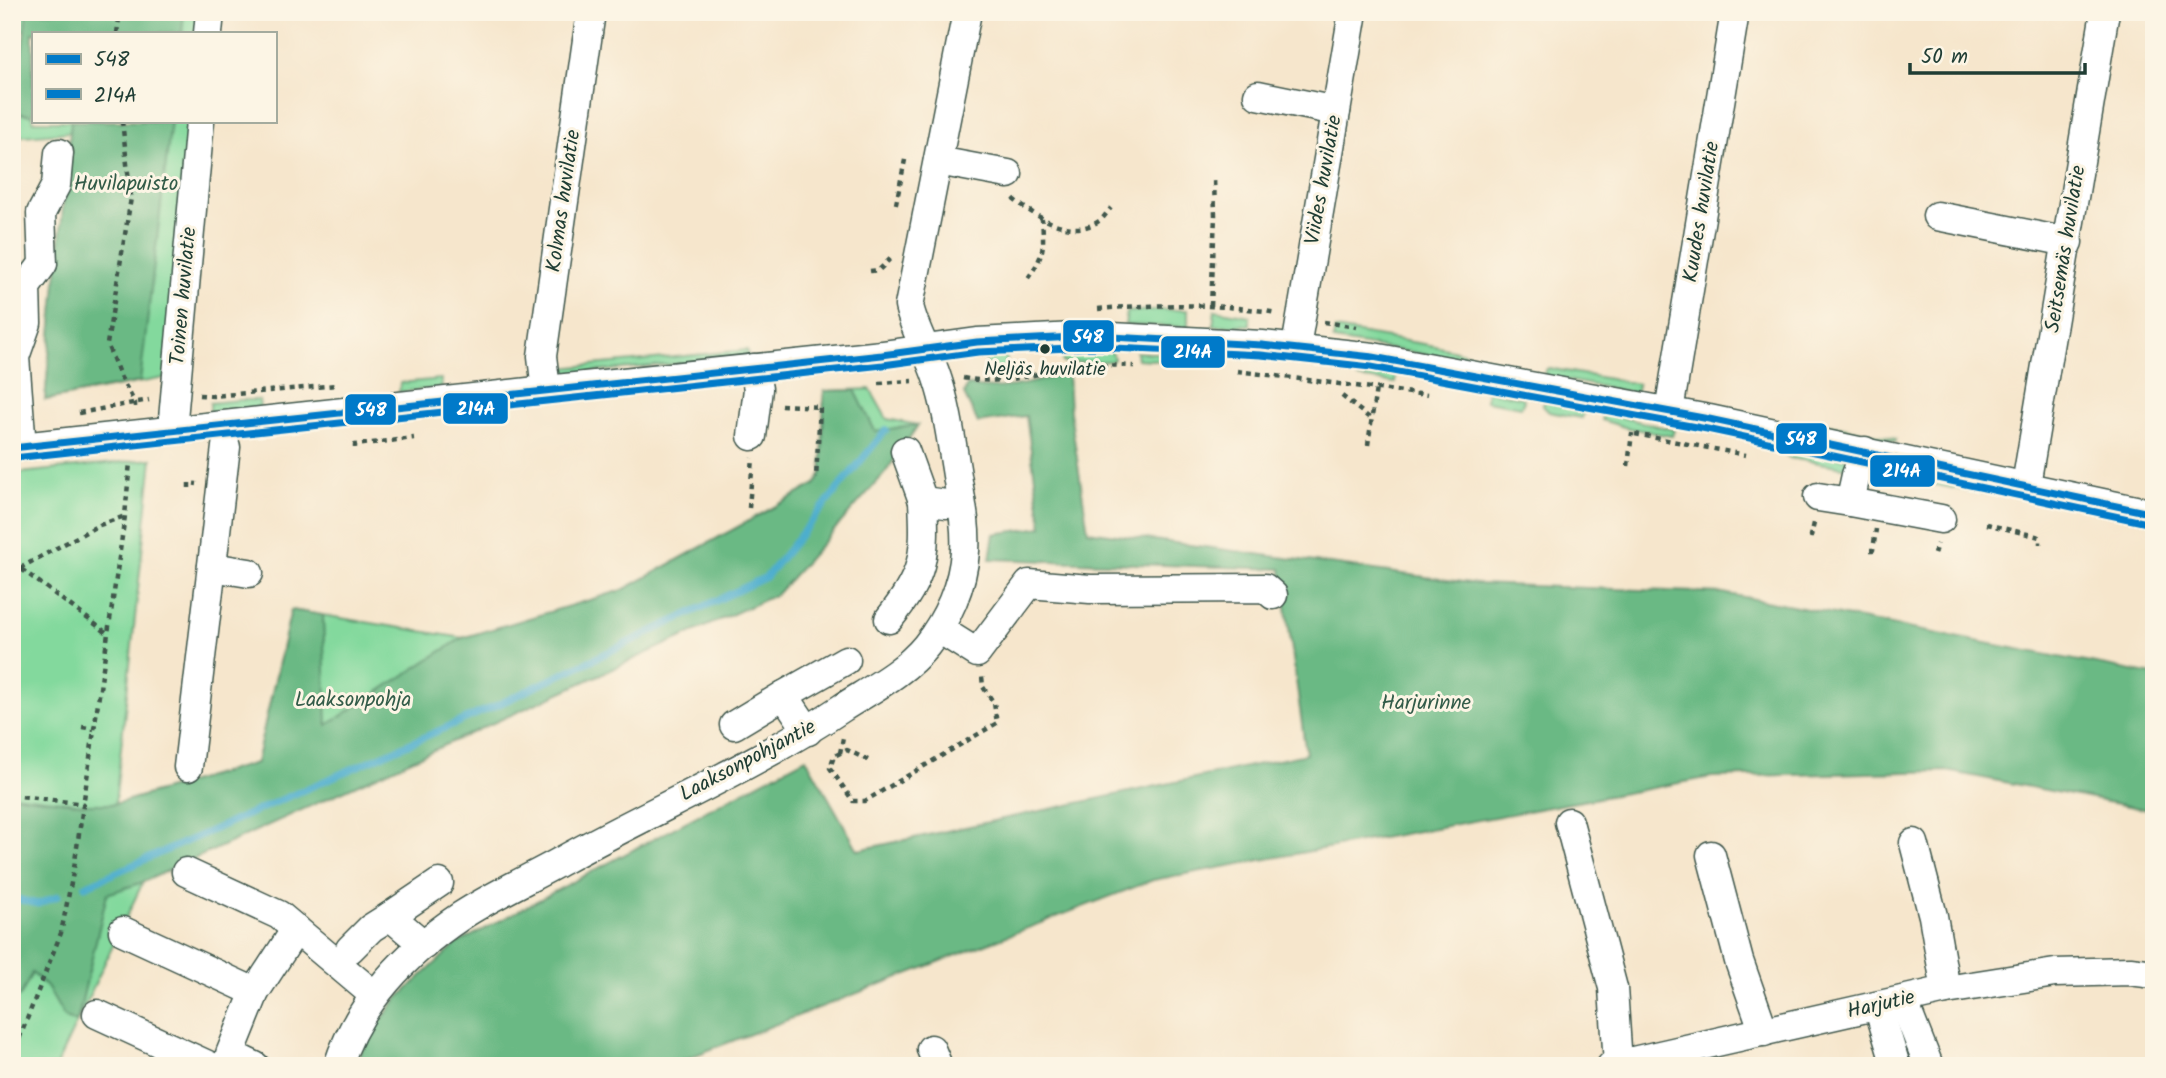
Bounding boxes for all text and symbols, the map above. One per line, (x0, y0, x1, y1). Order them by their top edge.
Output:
legend (32, 32, 276, 122)
scale bar (1910, 32, 2086, 76)
text: 50 m (1921, 41, 1968, 74)
text: 548 (94, 44, 130, 77)
text: 214A (94, 80, 137, 113)
street label: Viides huvilatie (1296, 112, 1352, 247)
street label: Kolmas huvilatie (538, 127, 590, 274)
street label: Kuudes huvilatie (1675, 138, 1730, 285)
street label: Seitsemäs huvilatie (2036, 162, 2096, 335)
park label: Huvilapuisto (74, 168, 178, 201)
street label: Toinen huvilatie (162, 225, 207, 367)
line badge: 548 (1062, 319, 1115, 353)
text: 548 (1071, 323, 1104, 353)
line badge: 214A (1160, 335, 1226, 369)
text: 214A (1173, 338, 1213, 368)
marker: Neljäs huvilatie (1038, 342, 1052, 356)
place label: Neljäs huvilatie (984, 355, 1106, 385)
line badge: 214A (442, 392, 509, 425)
line badge: 548 (344, 393, 397, 426)
text: 214A (456, 395, 496, 425)
text: 548 (354, 396, 387, 426)
line badge: 548 (1775, 422, 1828, 455)
text: 548 (1784, 425, 1817, 455)
line badge: 214A (1869, 454, 1936, 488)
text: 214A (1882, 457, 1922, 487)
park label: Laaksonpohja (295, 684, 411, 717)
park label: Harjurinne (1381, 687, 1472, 720)
street label: Laaksonpohjantie (674, 711, 823, 811)
street label: Harjutie (1844, 981, 1919, 1029)

